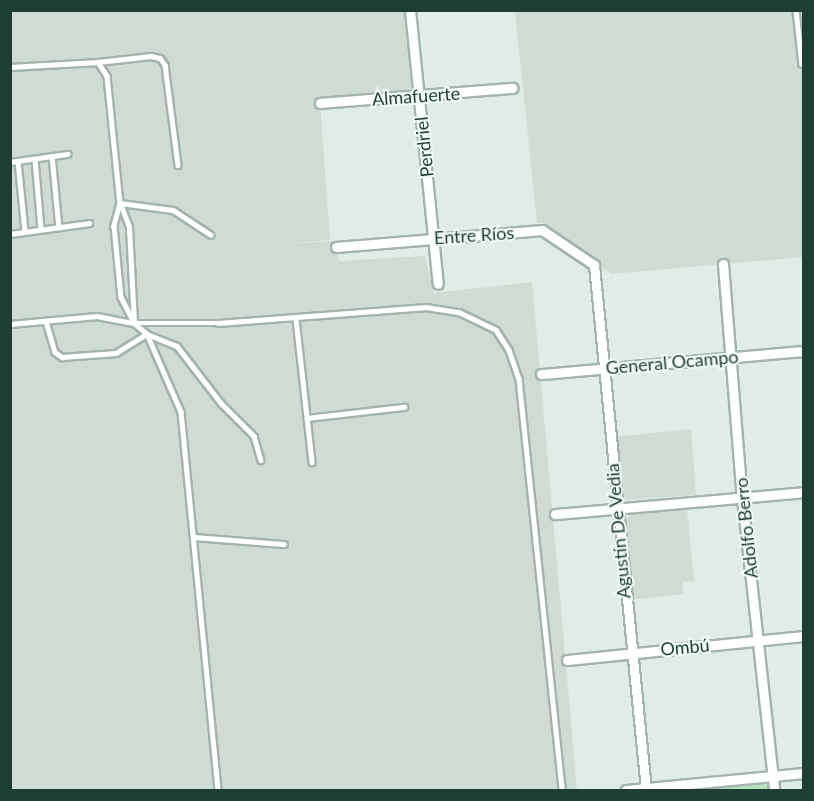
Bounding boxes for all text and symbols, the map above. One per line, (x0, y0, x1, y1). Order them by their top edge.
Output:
street label: Almafuerte (371, 82, 461, 110)
street label: Perdriel (410, 116, 438, 178)
street label: Entre Ríos (433, 221, 515, 249)
street label: General Ocampo (605, 345, 739, 379)
street label: Agustín De Vedia (601, 462, 635, 600)
street label: Adolfo Berro (730, 477, 762, 579)
street label: Ombú (660, 634, 710, 660)

